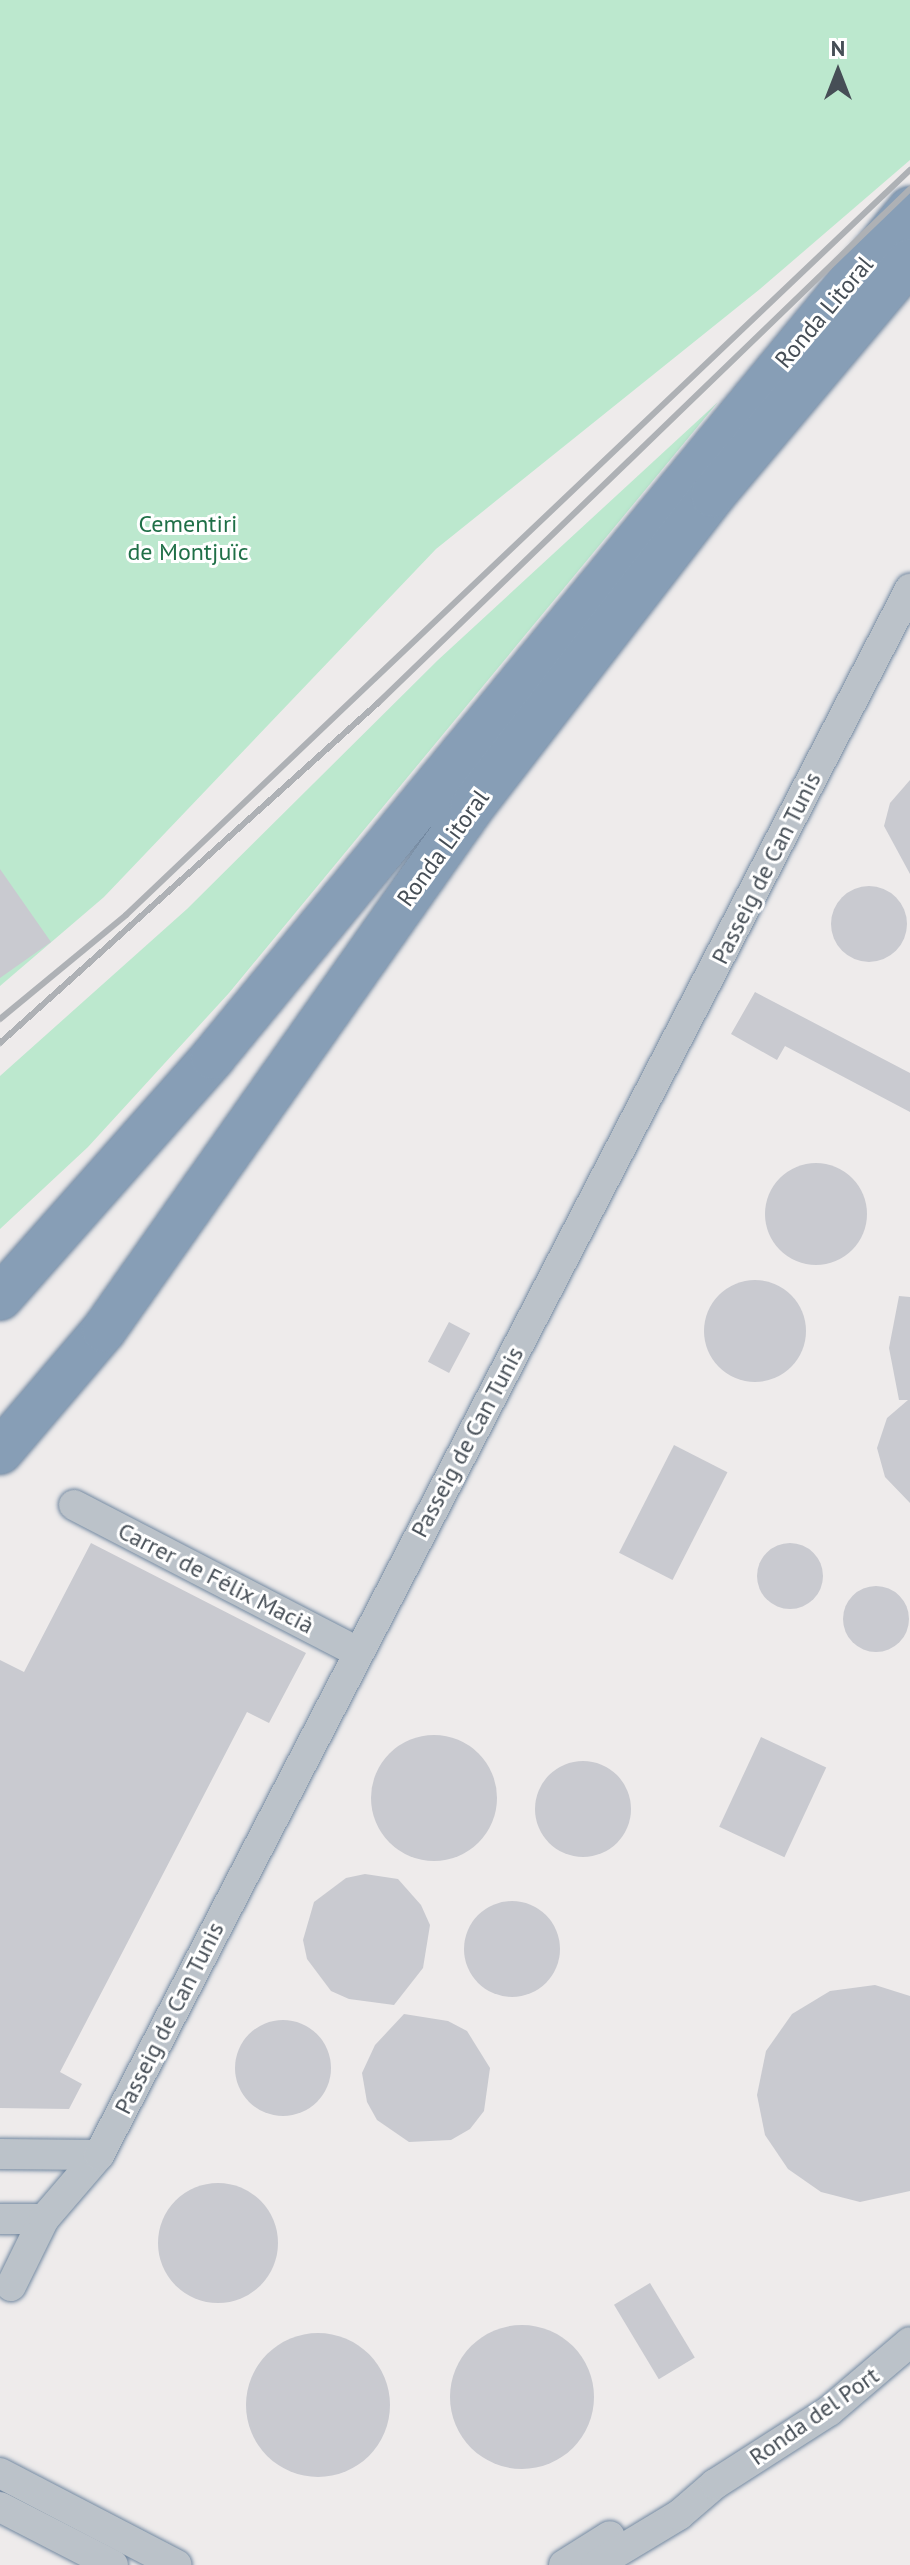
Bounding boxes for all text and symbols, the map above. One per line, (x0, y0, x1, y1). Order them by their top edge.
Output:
north arrow (798, 32, 878, 112)
text: N (831, 34, 845, 62)
street label: Ronda Litoral (769, 250, 879, 374)
park label: Cementiri de Montjuïc (127, 510, 249, 566)
street label: Passeig de Can Tunis (705, 767, 827, 969)
street label: Ronda Litoral (391, 784, 495, 912)
street label: Passeig de Can Tunis (404, 1342, 530, 1542)
street label: Carrer de Félix Macià (113, 1516, 319, 1640)
street label: Passeig de Can Tunis (108, 1917, 230, 2119)
street label: Ronda del Port (744, 2361, 884, 2471)

